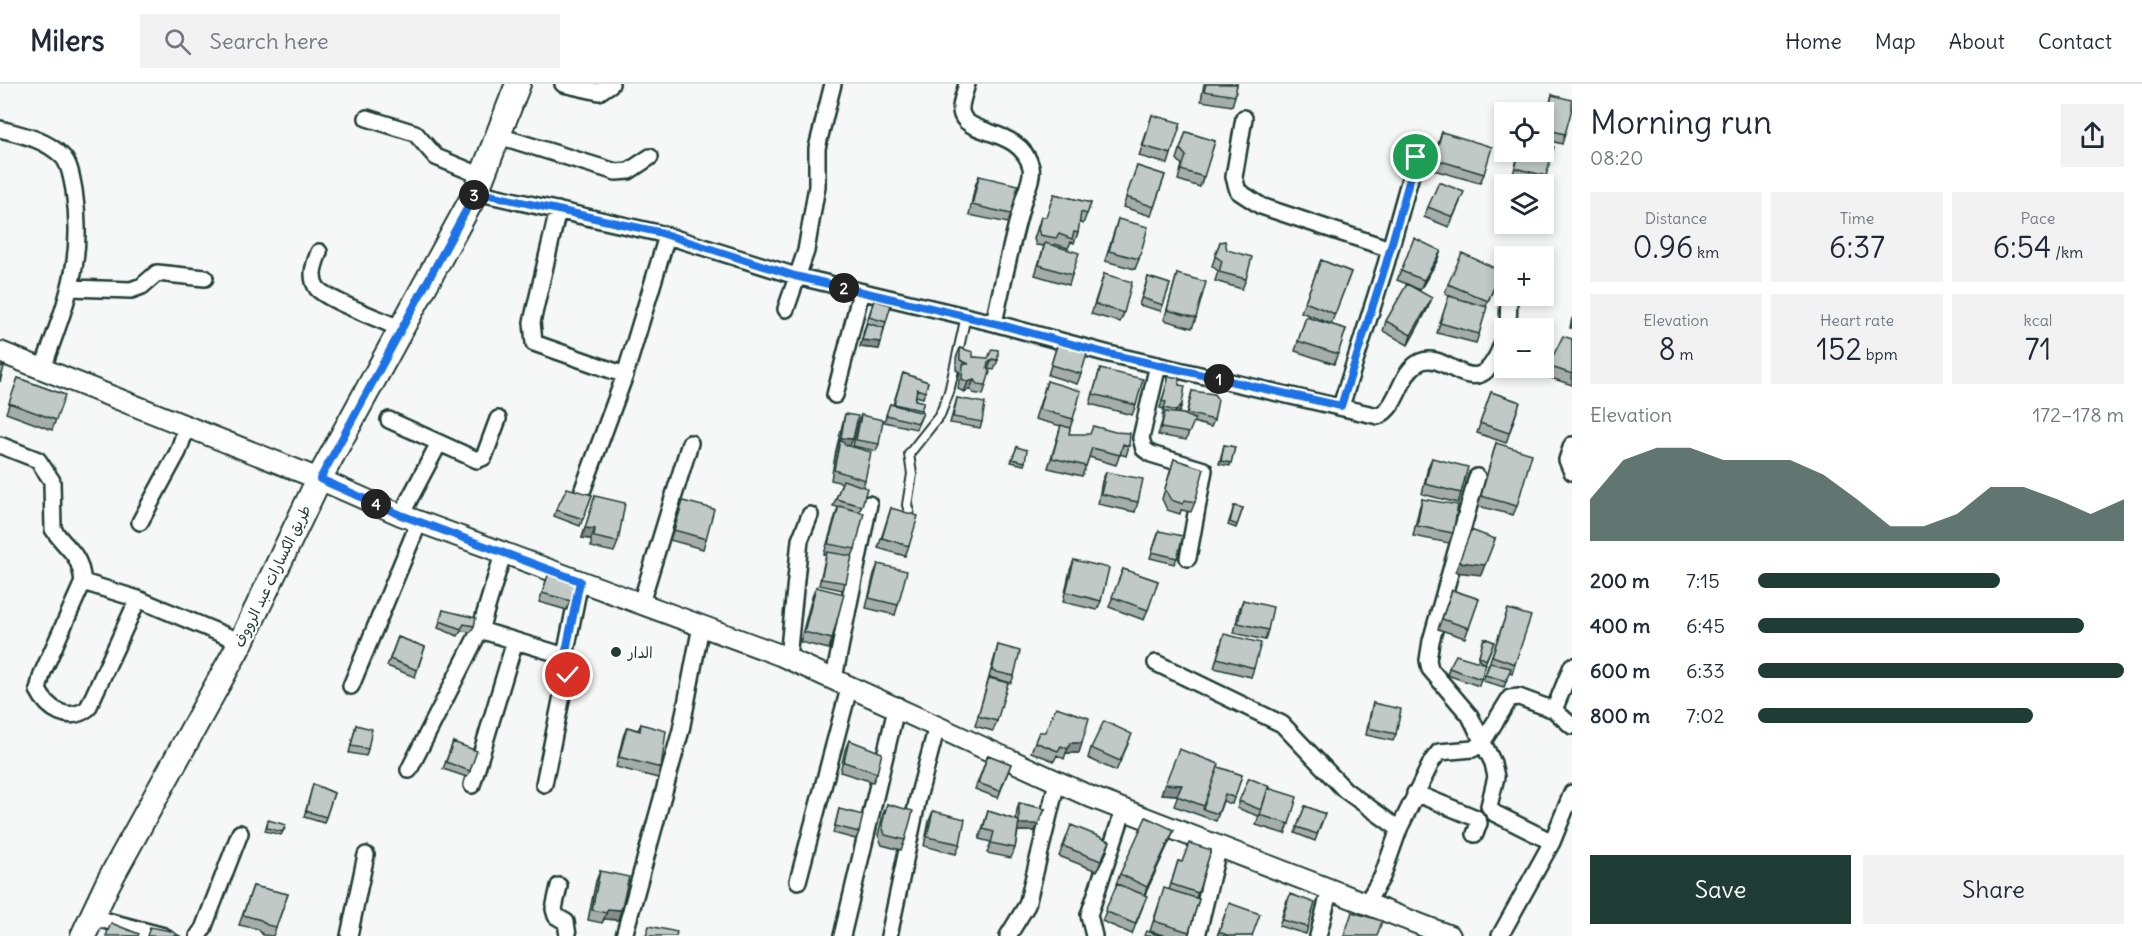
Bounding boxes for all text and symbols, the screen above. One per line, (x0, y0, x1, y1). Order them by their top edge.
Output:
search box (140, 14, 560, 68)
text: Milers (30, 23, 104, 59)
icon: search (161, 25, 194, 58)
text: Search here (209, 27, 329, 55)
text: Home (1785, 28, 1842, 55)
text: Map (1875, 28, 1916, 55)
text: About (1949, 28, 2005, 55)
text: Contact (2038, 28, 2112, 55)
text: Morning run (1590, 101, 1772, 143)
map controls (1494, 102, 1554, 378)
button: locate (1494, 102, 1554, 162)
button: share (2061, 104, 2124, 167)
pin (1390, 131, 1441, 182)
icon: arrive (1399, 140, 1432, 173)
text: 08:20 (1590, 145, 1643, 170)
button: layers (1494, 174, 1554, 234)
pin: 3 (459, 180, 489, 210)
text: 3 (469, 185, 479, 205)
text: Distance (1645, 208, 1707, 228)
text: Time (1840, 208, 1874, 228)
text: Pace (2021, 208, 2055, 228)
text: 0.96 (1633, 228, 1693, 266)
text: 6:37 (1829, 228, 1885, 266)
text: 6:54 (1993, 228, 2051, 266)
text: km (1693, 242, 1719, 262)
text: /km (2051, 242, 2083, 262)
button: + (1494, 246, 1554, 306)
pin: 2 (829, 273, 859, 303)
text: 2 (840, 278, 848, 298)
text: Elevation (1643, 310, 1709, 330)
text: Heart rate (1820, 310, 1894, 330)
text: kcal (2024, 310, 2052, 330)
button: − (1494, 318, 1554, 378)
text: 8 (1658, 330, 1676, 368)
text: 152 (1816, 330, 1862, 368)
text: 71 (2025, 330, 2051, 368)
text: m (1676, 344, 1694, 364)
text: bpm (1862, 344, 1898, 364)
pin: 1 (1204, 364, 1234, 394)
text: 1 (1216, 369, 1222, 389)
text: Elevation (1590, 402, 1672, 427)
text: 172–178 m (2032, 402, 2124, 427)
pin: 4 (361, 489, 391, 519)
text: 4 (371, 494, 381, 514)
street label: طريق الكسارات عبد الرووف (229, 502, 315, 650)
text: 200 m (1590, 568, 1650, 593)
text: 7:15 (1686, 568, 1720, 593)
text: 400 m (1590, 613, 1650, 638)
text: 6:45 (1686, 613, 1725, 638)
place label: الدار (627, 643, 653, 662)
marker: الدار (609, 645, 623, 659)
pin (542, 649, 593, 700)
icon: check (551, 658, 584, 691)
text: 600 m (1590, 658, 1650, 683)
text: 6:33 (1686, 658, 1725, 683)
text: 800 m (1590, 703, 1650, 728)
text: 7:02 (1686, 703, 1724, 728)
button: Save (1590, 855, 1851, 924)
button: Share (1863, 855, 2124, 924)

